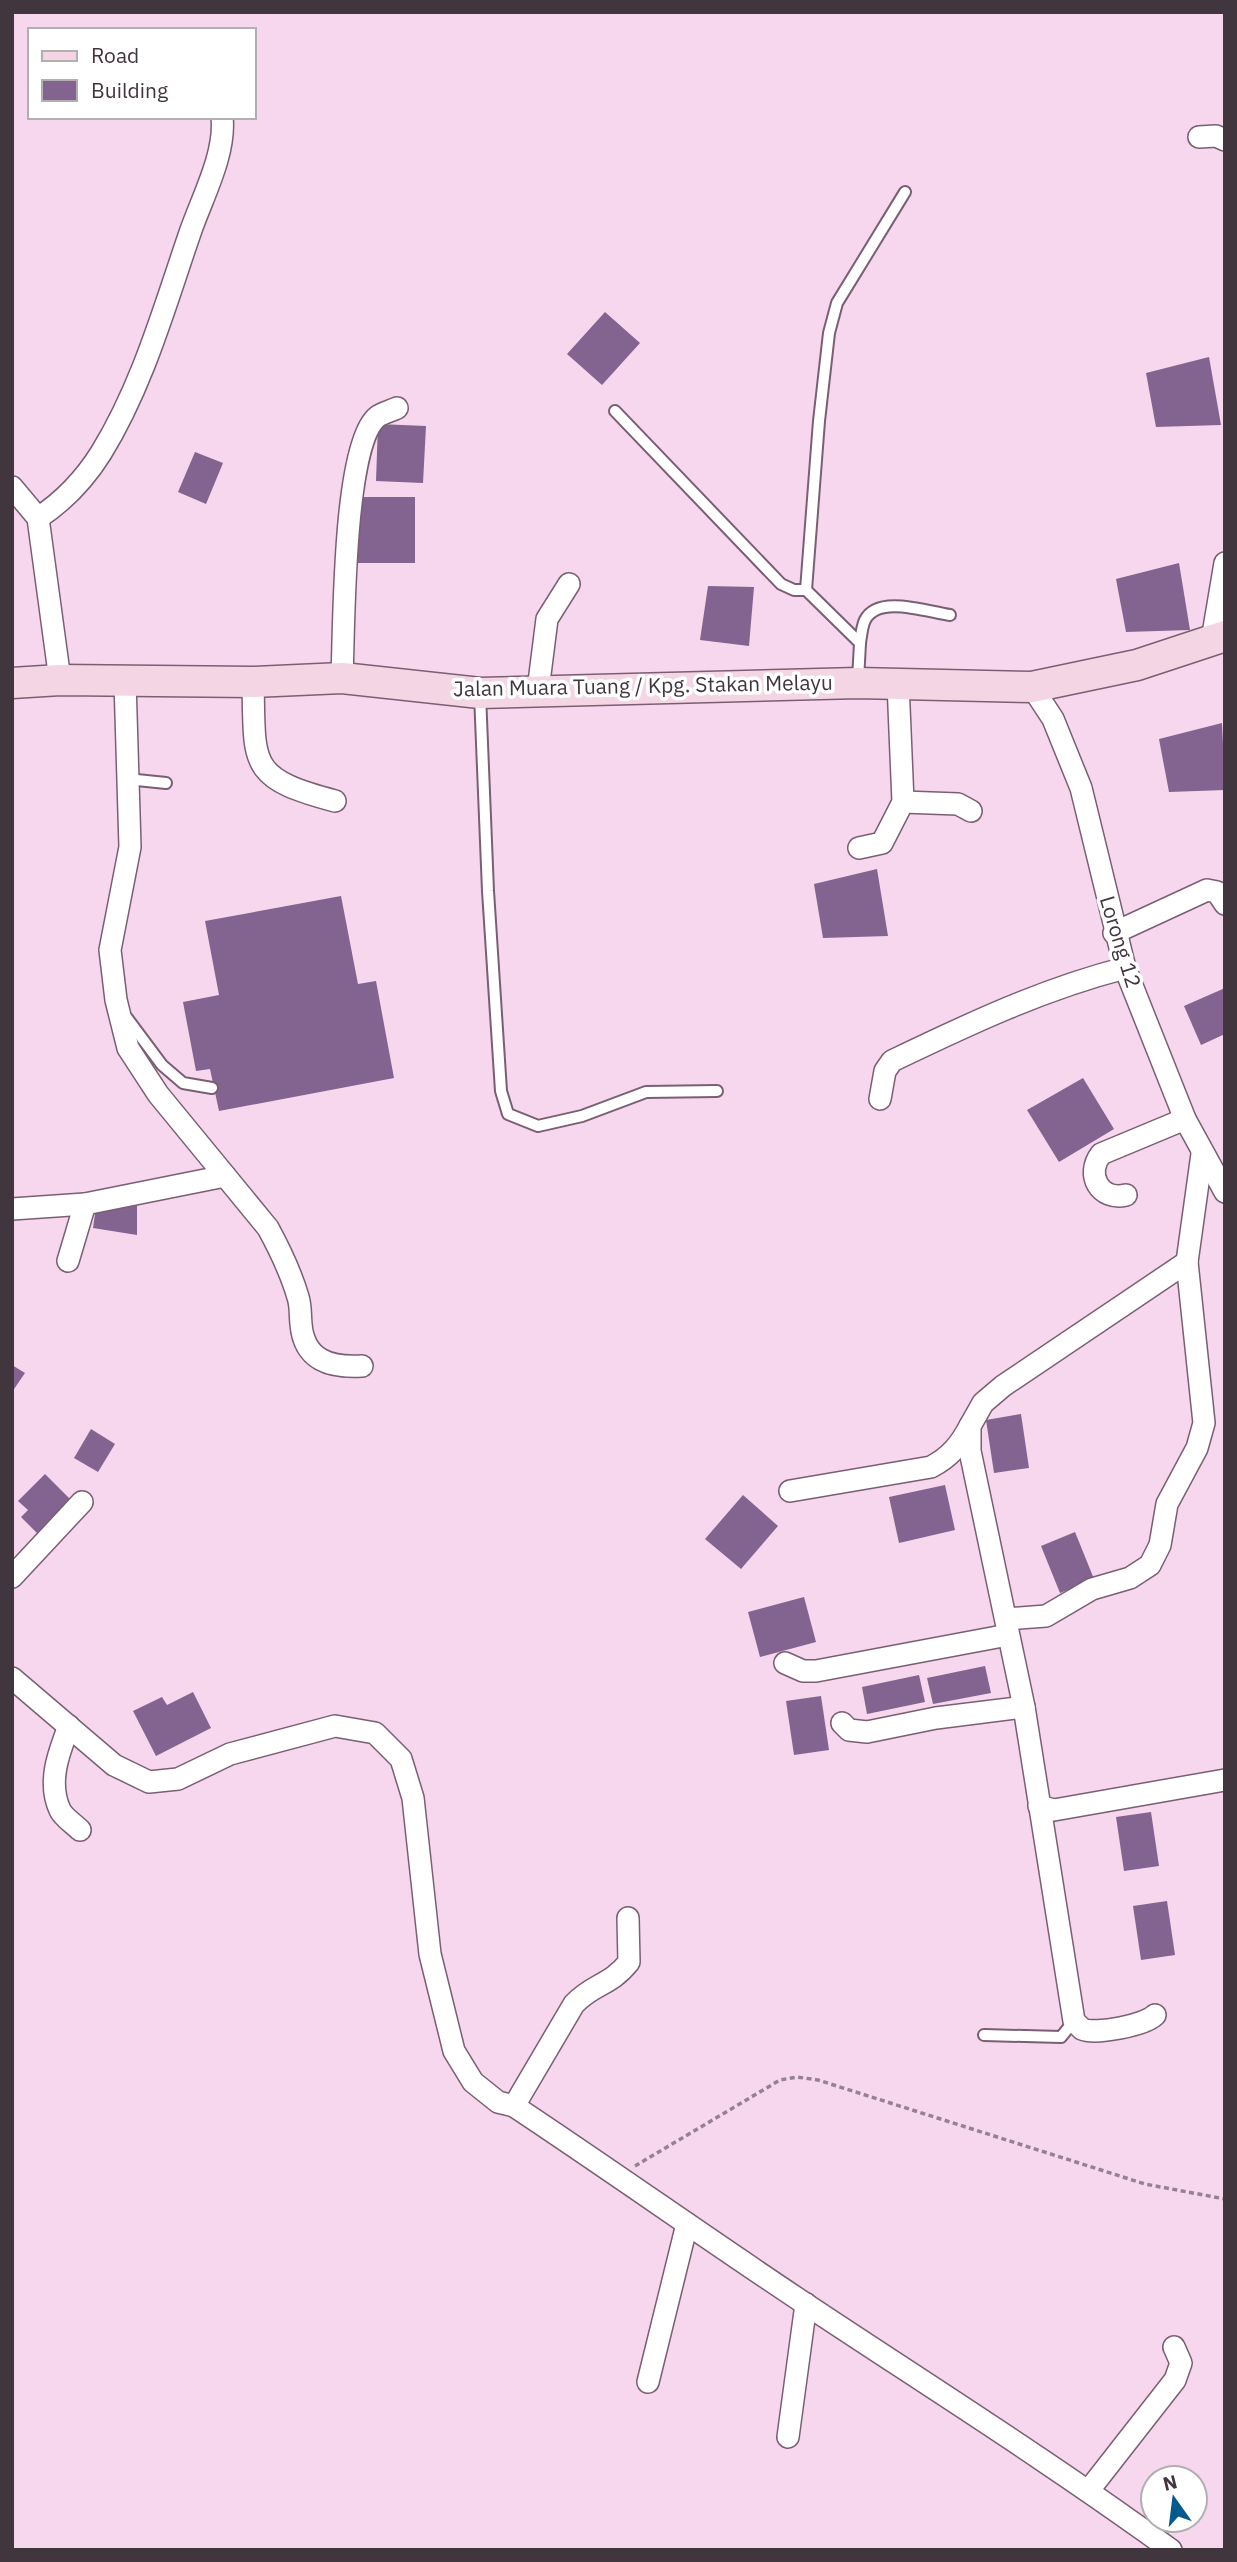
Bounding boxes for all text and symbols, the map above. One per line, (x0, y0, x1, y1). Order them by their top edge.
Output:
legend (28, 28, 256, 119)
text: Road (91, 41, 139, 69)
text: Building (91, 76, 168, 104)
street label: Jalan Muara Tuang / Kpg. Stakan Melayu (453, 668, 833, 702)
street label: Lorong 12 (1094, 892, 1148, 991)
north arrow (1139, 2464, 1209, 2534)
text: N (1160, 2469, 1179, 2496)

